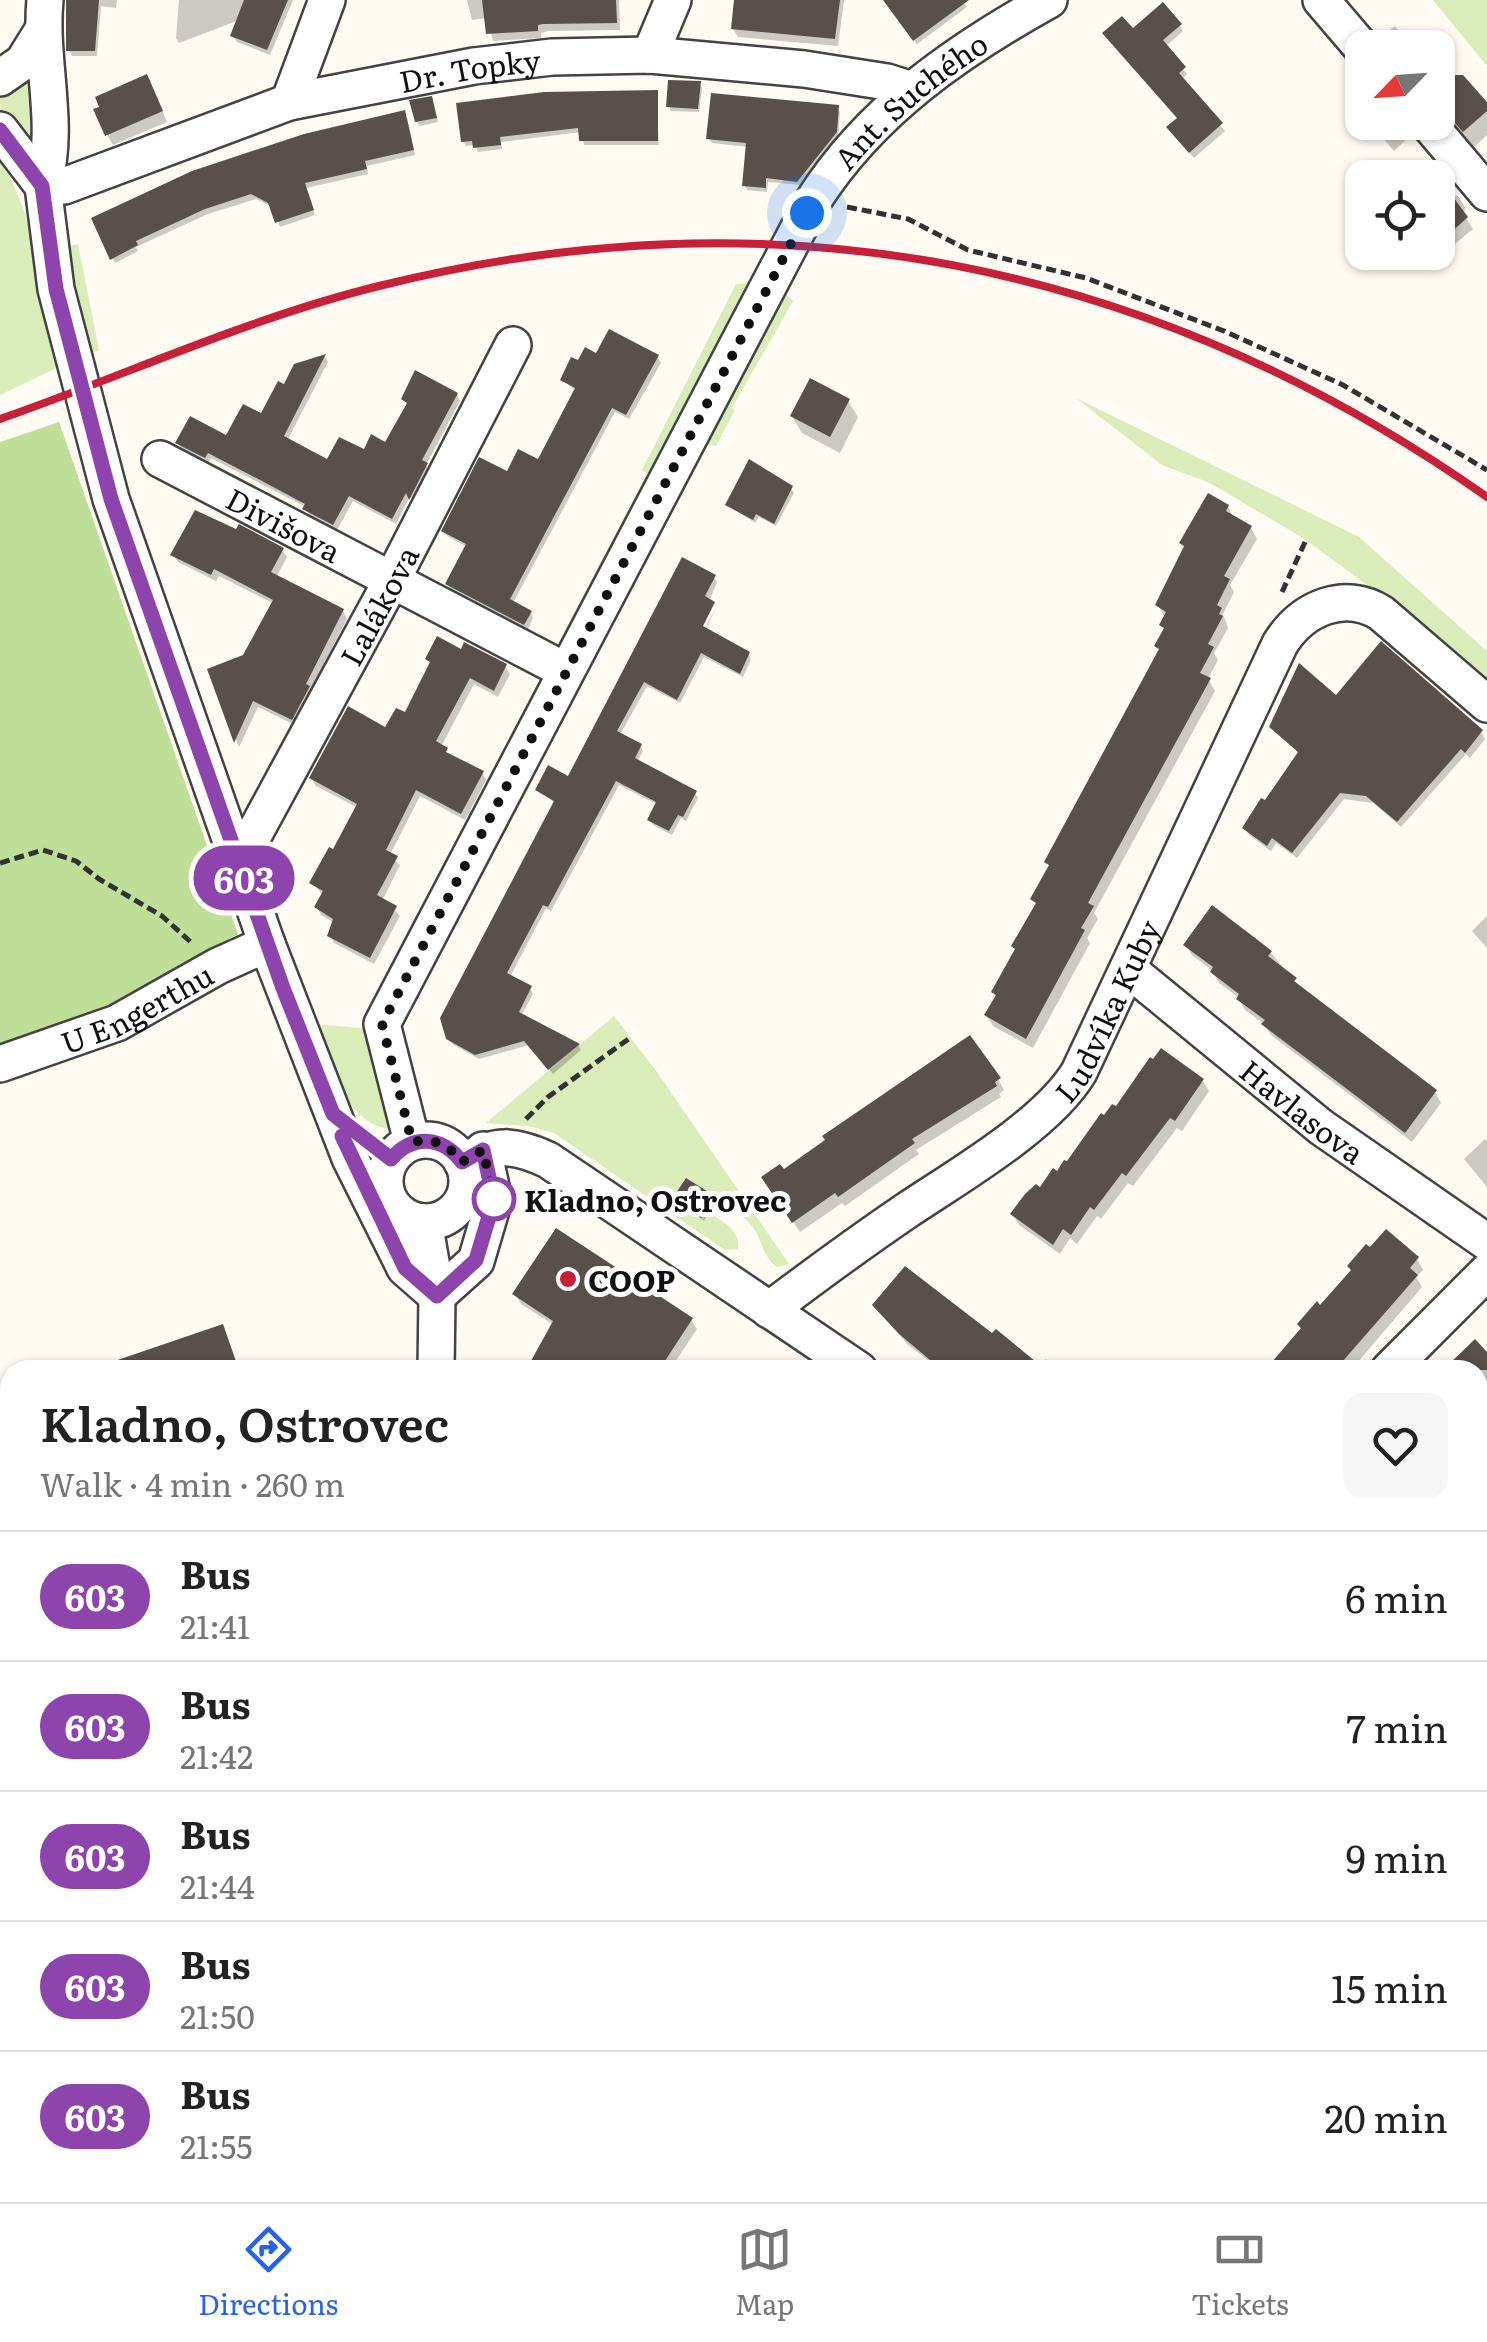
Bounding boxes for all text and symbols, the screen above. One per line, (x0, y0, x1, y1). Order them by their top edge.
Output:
street label: Ant. Suchého (822, 20, 996, 178)
north arrow (1345, 30, 1455, 140)
map controls (1345, 30, 1455, 270)
street label: Dr. Topky (395, 36, 543, 102)
button: locate (1345, 160, 1455, 270)
your location (782, 188, 832, 238)
street label: Divišova (219, 476, 350, 572)
street label: Lalákova (328, 537, 429, 673)
line badge: 603 (186, 846, 302, 910)
text: 603 (214, 852, 274, 904)
street label: Ludvíka Kuby (1043, 911, 1170, 1111)
street label: U Engerthu (54, 951, 221, 1063)
street label: Havlasova (1231, 1048, 1375, 1174)
place label: Kladno, Ostrovec (524, 1177, 786, 1221)
marker: Kladno, Ostrovec (473, 1178, 515, 1220)
place label: COOP (588, 1257, 675, 1301)
marker: COOP (557, 1268, 579, 1290)
text: Kladno, Ostrovec (40, 1386, 449, 1457)
button: heart (1343, 1393, 1448, 1498)
text: Walk · 4 min · 260 m (40, 1459, 345, 1507)
text: Bus (180, 1544, 251, 1601)
text: 6 min (1345, 1568, 1448, 1625)
text: 603 (65, 1570, 125, 1622)
text: 21:41 (180, 1601, 250, 1649)
text: Bus (180, 1674, 251, 1731)
text: 7 min (1346, 1698, 1448, 1755)
text: 603 (65, 1700, 125, 1752)
text: 21:42 (180, 1731, 253, 1779)
text: Bus (180, 1804, 251, 1861)
text: 9 min (1346, 1828, 1448, 1885)
text: 603 (65, 1830, 125, 1882)
text: 21:44 (180, 1861, 255, 1909)
text: Bus (180, 1934, 251, 1991)
text: 15 min (1331, 1958, 1448, 2015)
text: 603 (65, 1960, 125, 2012)
text: 21:50 (180, 1991, 255, 2039)
text: Bus (180, 2064, 251, 2121)
text: 20 min (1324, 2088, 1448, 2145)
text: 603 (65, 2090, 125, 2142)
text: 21:55 (180, 2121, 252, 2169)
tab: Directions (198, 2222, 338, 2324)
tab: Map (735, 2222, 794, 2324)
tab: Tickets (1191, 2222, 1289, 2324)

